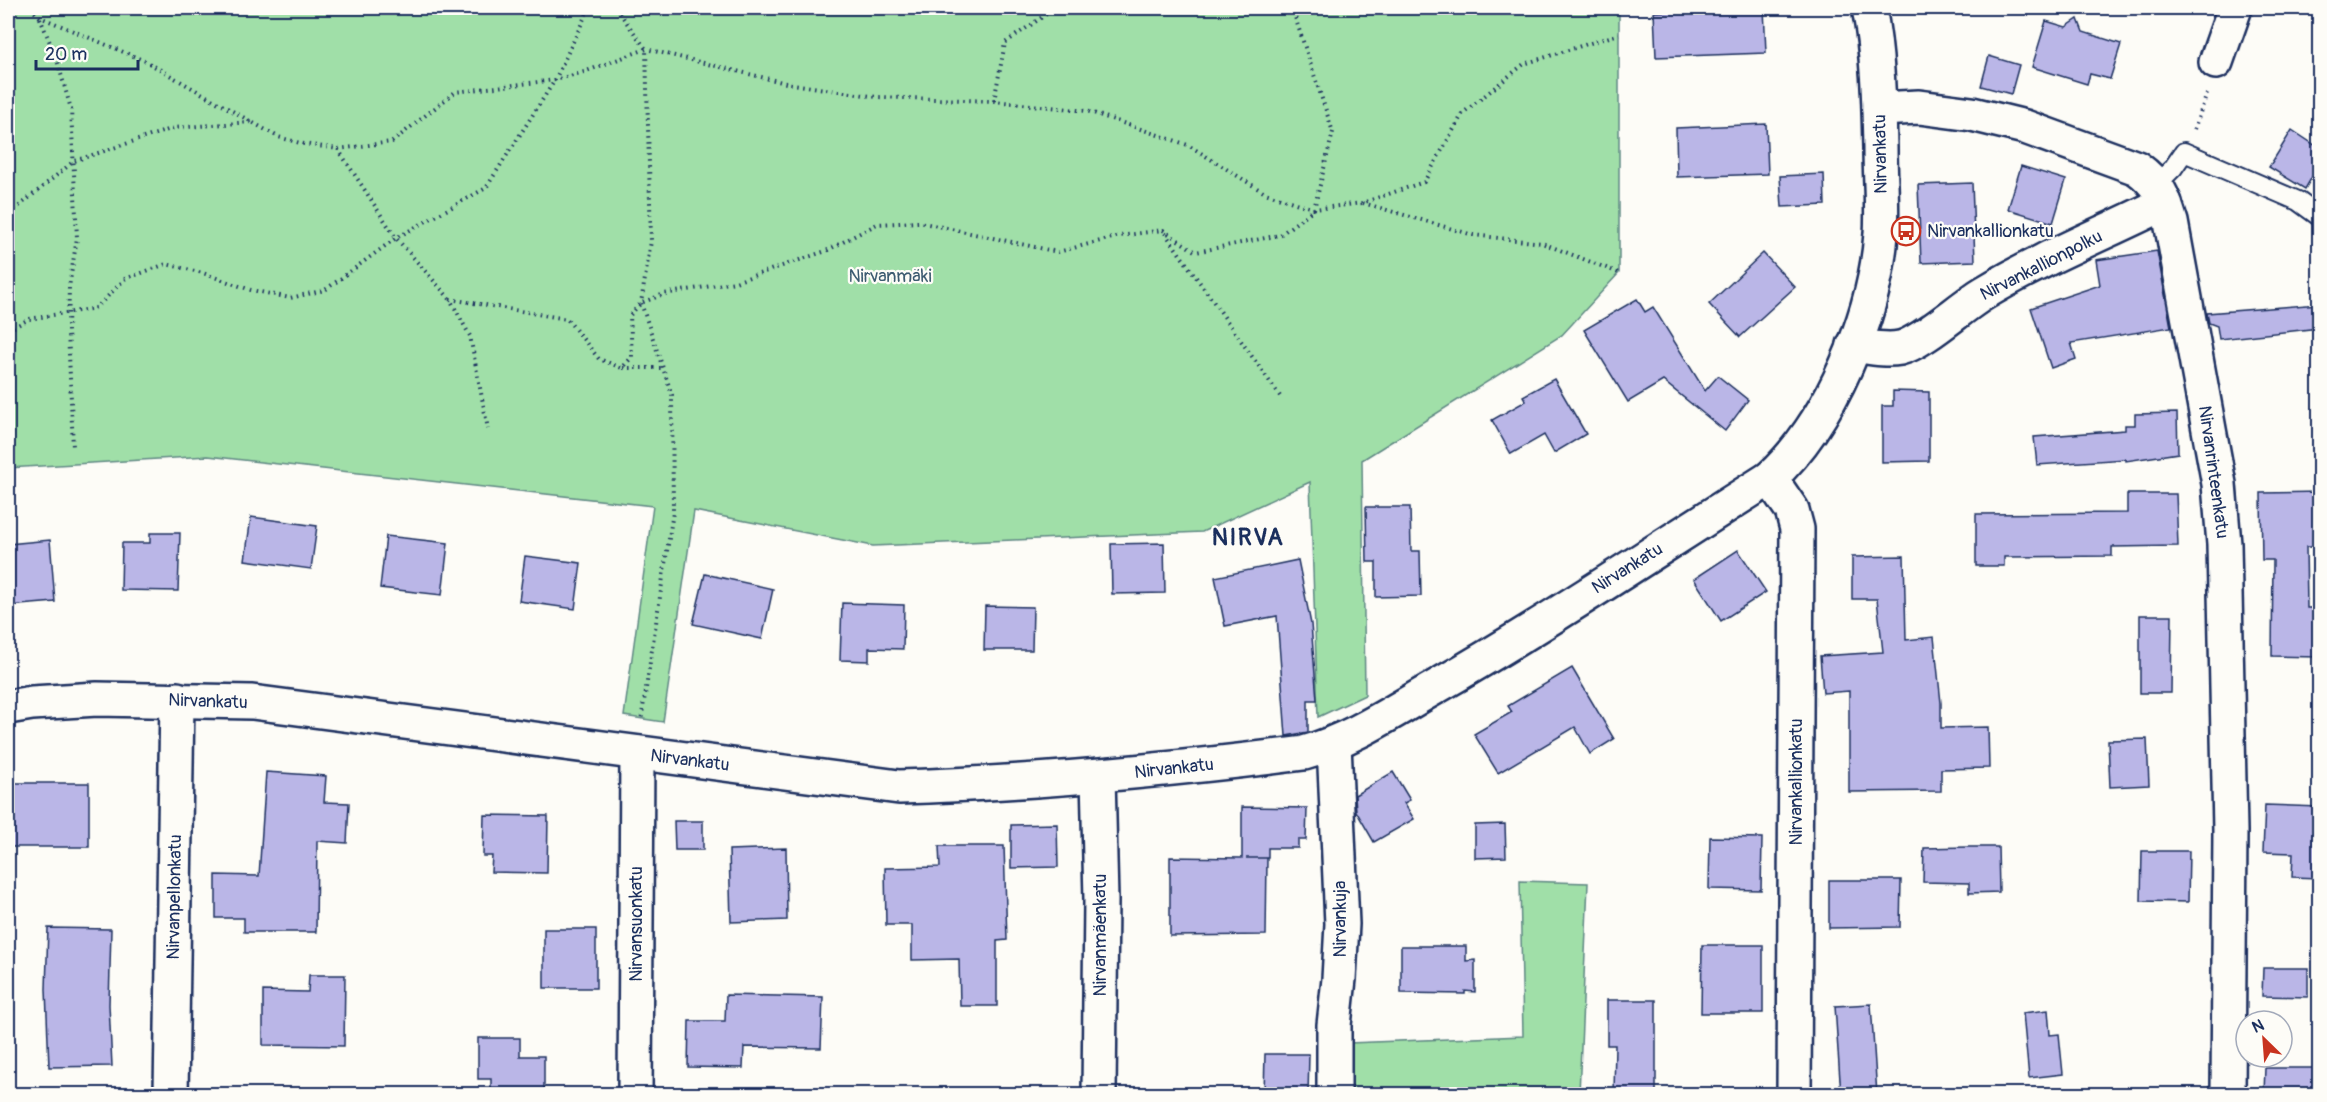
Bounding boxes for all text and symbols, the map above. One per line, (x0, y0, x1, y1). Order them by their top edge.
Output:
scale bar (36, 33, 138, 71)
text: 20 m (45, 43, 87, 66)
street label: Nirvankatu (1868, 114, 1893, 194)
bus stop icon: Nirvankallionkatu (1890, 215, 1922, 247)
place label: Nirvankallionkatu (1927, 220, 2054, 243)
street label: Nirvankallionpolku (1976, 225, 2106, 306)
park label: Nirvanmäki (848, 265, 932, 288)
street label: Nirvanrinteenkatu (2193, 404, 2234, 540)
district label: NIRVA (1212, 523, 1284, 552)
street label: Nirvankatu (1587, 538, 1667, 599)
street label: Nirvankatu (168, 689, 248, 714)
street label: Nirvankallionkatu (1785, 719, 1808, 845)
street label: Nirvankatu (649, 744, 731, 777)
street label: Nirvankatu (1133, 753, 1215, 784)
street label: Nirvanpellonkatu (162, 834, 187, 960)
street label: Nirvansuonkatu (625, 866, 648, 982)
street label: Nirvanmäenkatu (1089, 874, 1112, 996)
street label: Nirvankuja (1329, 881, 1352, 958)
north arrow (2234, 1009, 2294, 1069)
text: N (2249, 1015, 2267, 1038)

